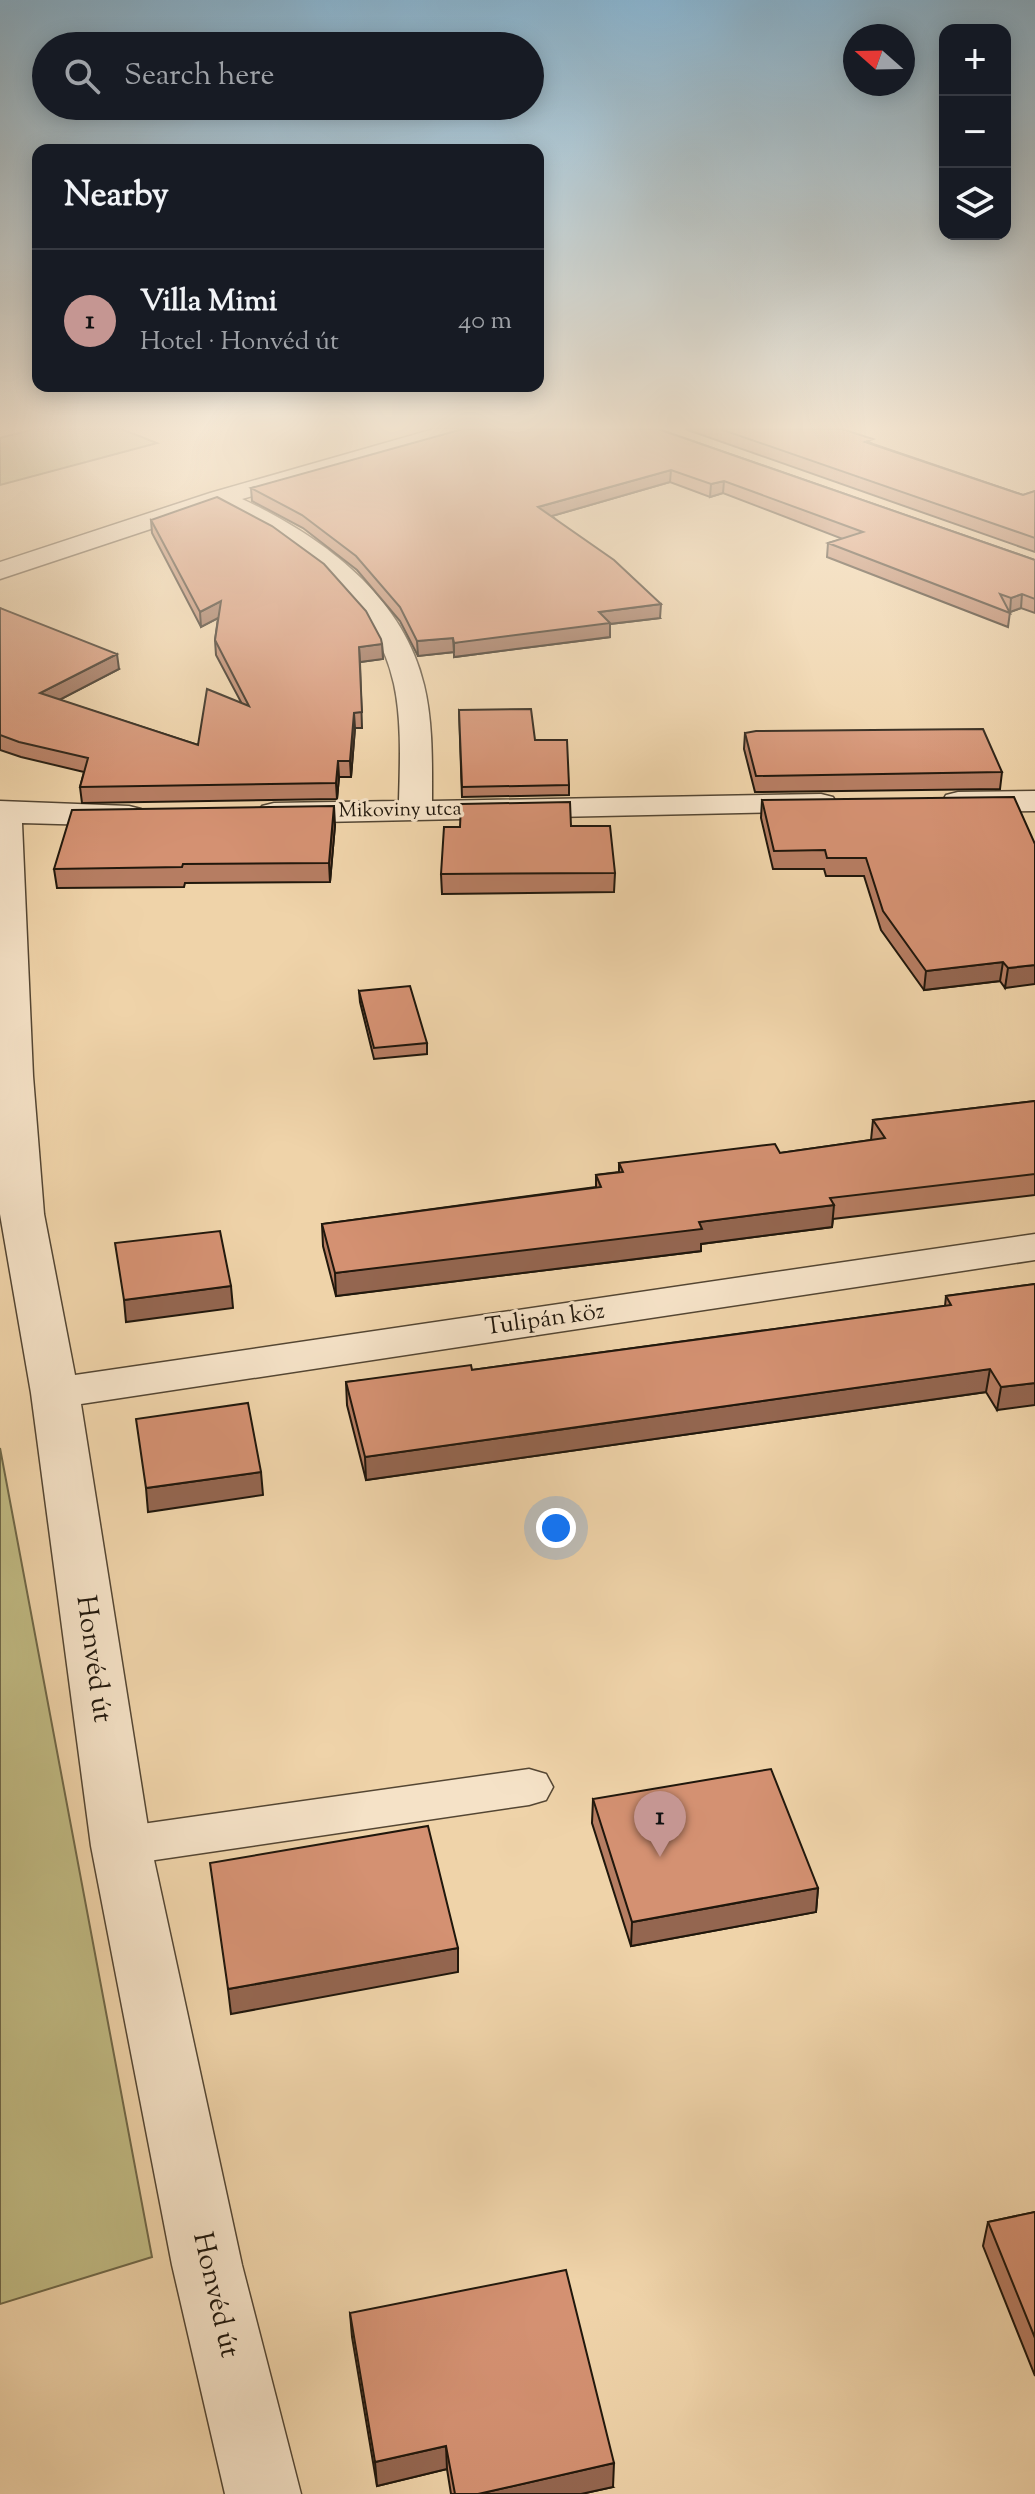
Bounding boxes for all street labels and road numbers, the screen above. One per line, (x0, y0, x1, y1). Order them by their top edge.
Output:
street label: Mikoviny utca (338, 795, 462, 827)
street label: Tulipán köz (483, 1295, 607, 1345)
street label: Honvéd út (64, 1593, 122, 1725)
street label: Honvéd út (181, 2228, 249, 2362)

